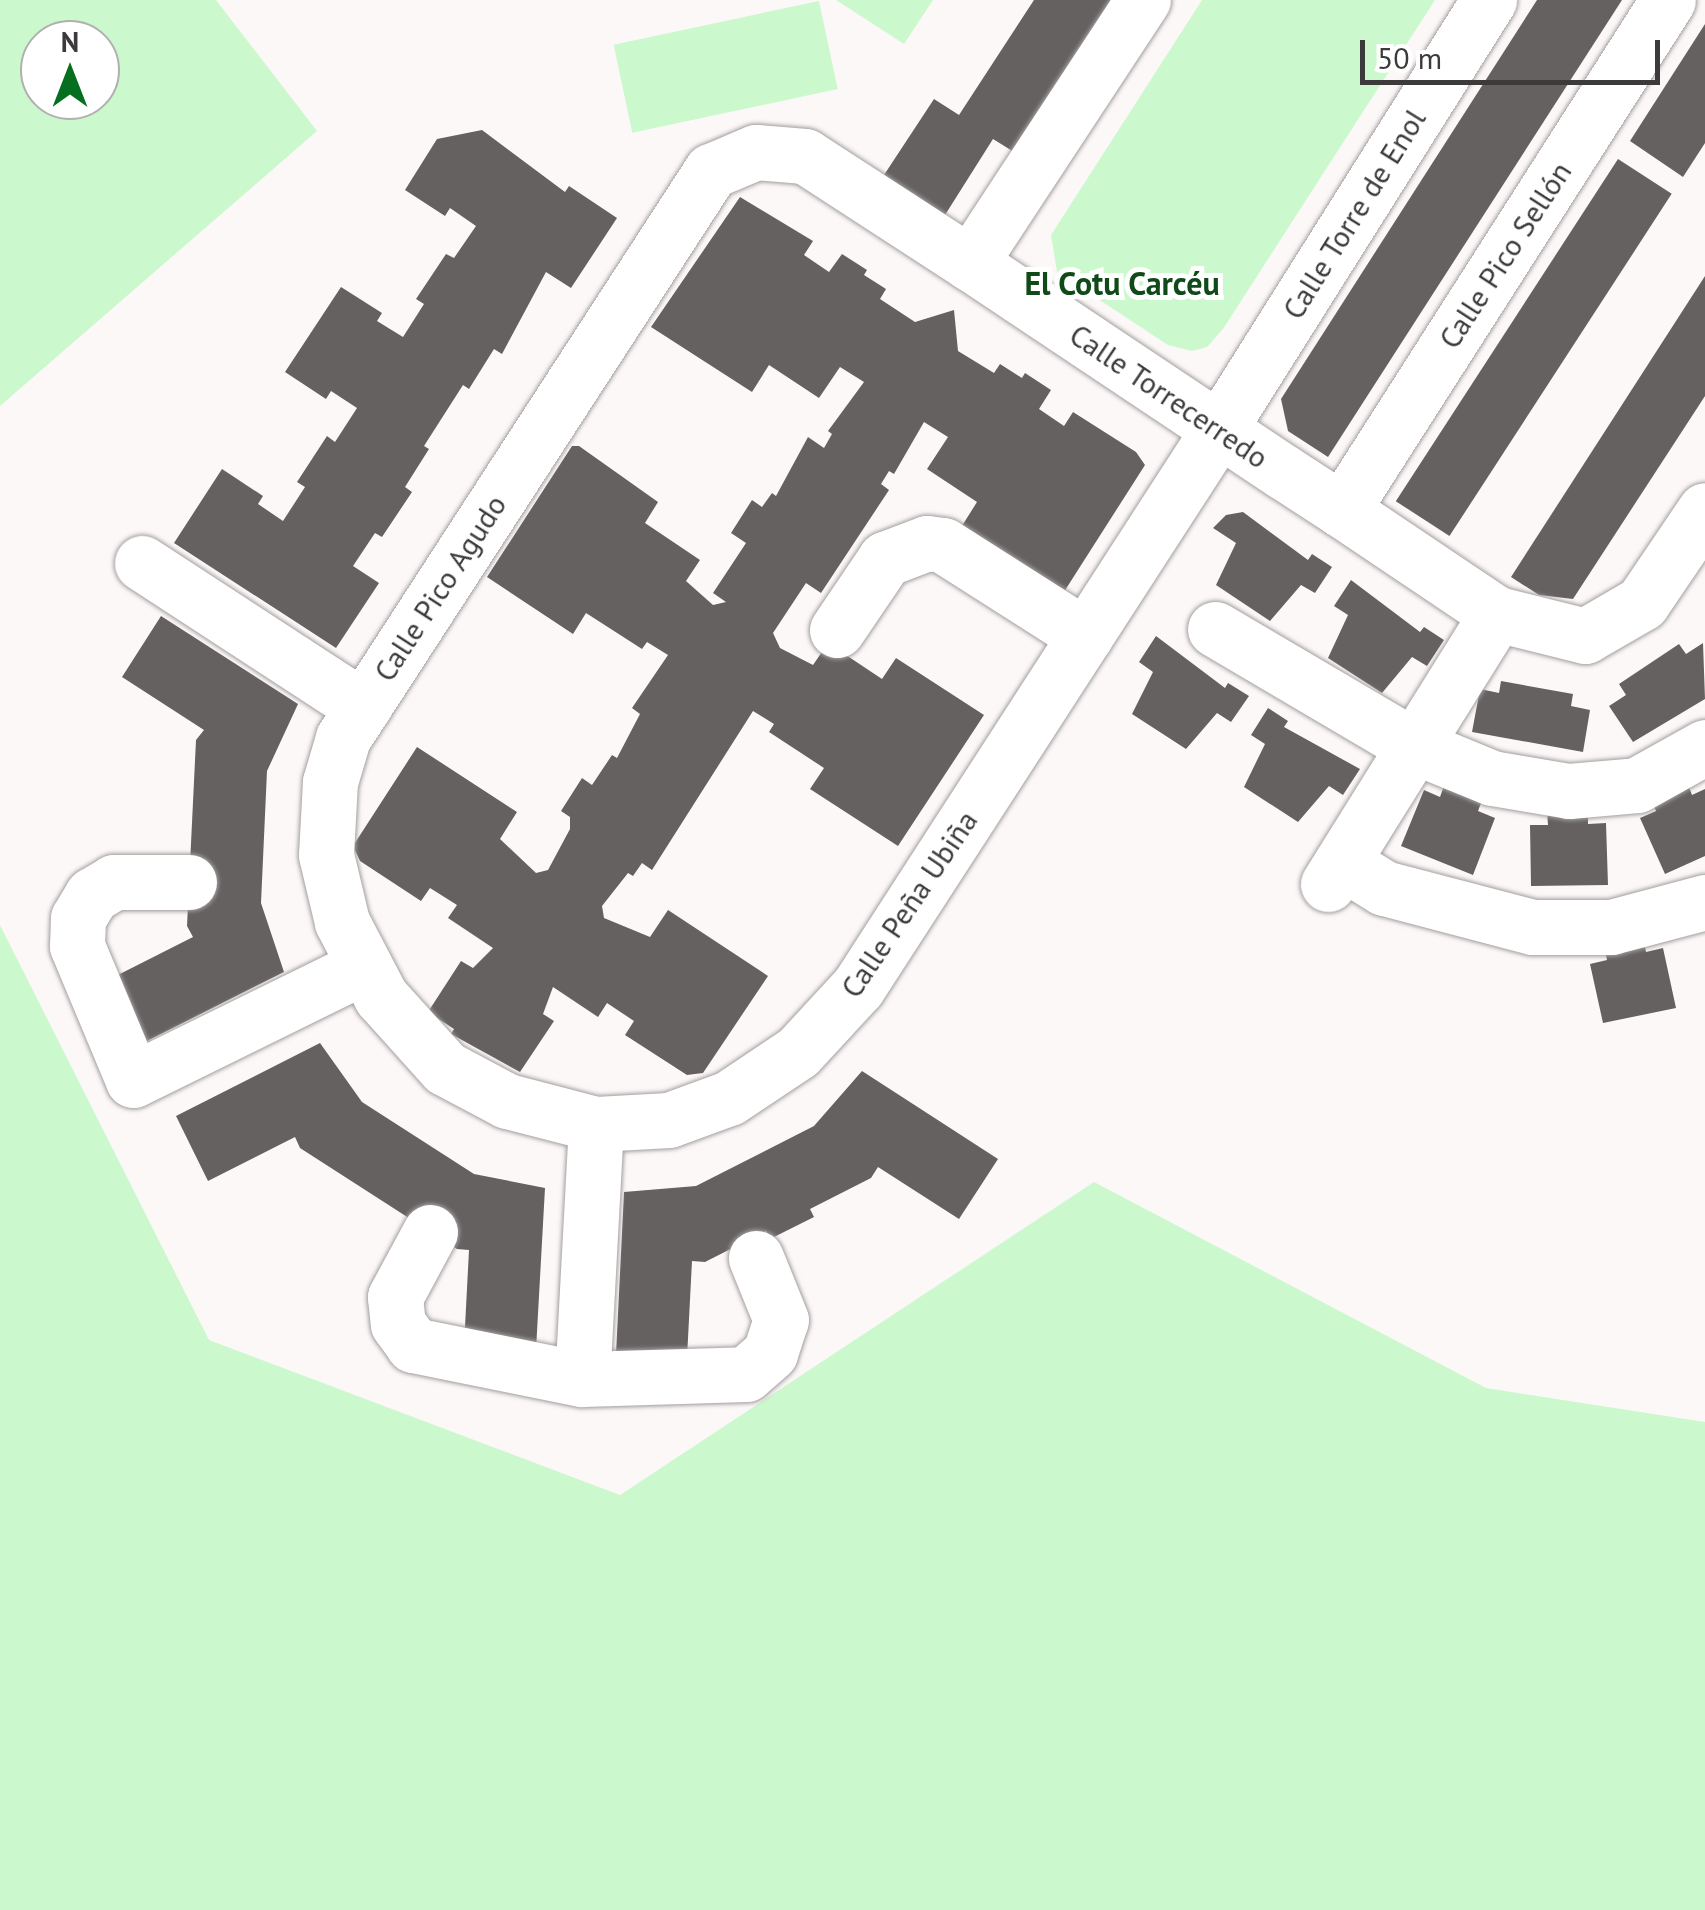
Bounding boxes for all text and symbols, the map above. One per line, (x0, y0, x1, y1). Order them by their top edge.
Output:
north arrow (20, 20, 120, 120)
scale bar (1365, 20, 1665, 82)
text: N (61, 23, 79, 60)
text: 50 m (1377, 38, 1442, 77)
street label: Calle Torre de Enol (1275, 102, 1433, 326)
street label: Calle Pico Sellón (1431, 155, 1579, 355)
district label: El Cotu Carcéu (1024, 264, 1220, 302)
street label: Calle Torrecerredo (1063, 316, 1275, 476)
street label: Calle Pico Agudo (366, 488, 514, 688)
street label: Calle Peña Ubiña (833, 804, 985, 1004)

